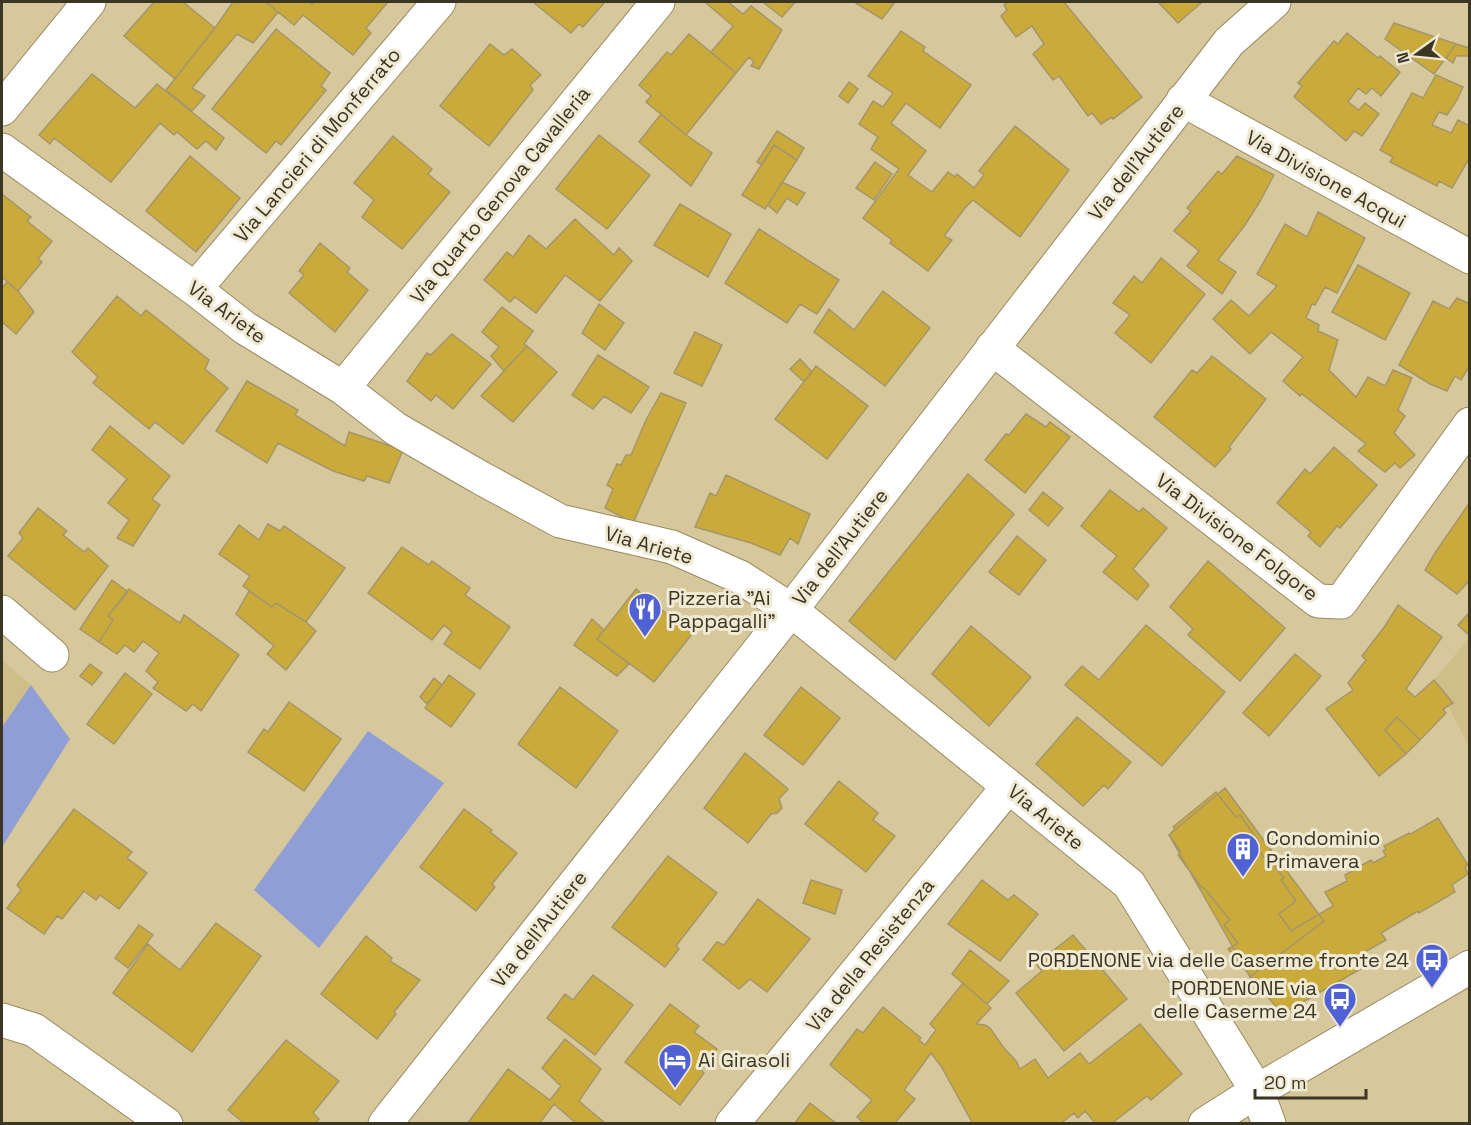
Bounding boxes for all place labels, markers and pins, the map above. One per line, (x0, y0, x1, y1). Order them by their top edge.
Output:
place label: Pizzeria "Ai Pappagalli" (668, 585, 776, 634)
restaurant icon: Pizzeria "Ai Pappagalli" (627, 591, 663, 638)
place label: Condominio Primavera (1266, 825, 1380, 874)
building icon: Condominio Primavera (1225, 831, 1261, 878)
bus stop icon: PORDENONE via delle Caserme fronte 24 (1414, 942, 1450, 989)
place label: PORDENONE via delle Caserme fronte 24 (1028, 947, 1409, 973)
place label: PORDENONE via delle Caserme 24 (1153, 975, 1317, 1024)
bus stop icon: PORDENONE via delle Caserme 24 (1322, 981, 1358, 1028)
hotel icon: Ai Girasoli (657, 1042, 693, 1089)
place label: Ai Girasoli (698, 1047, 790, 1073)

